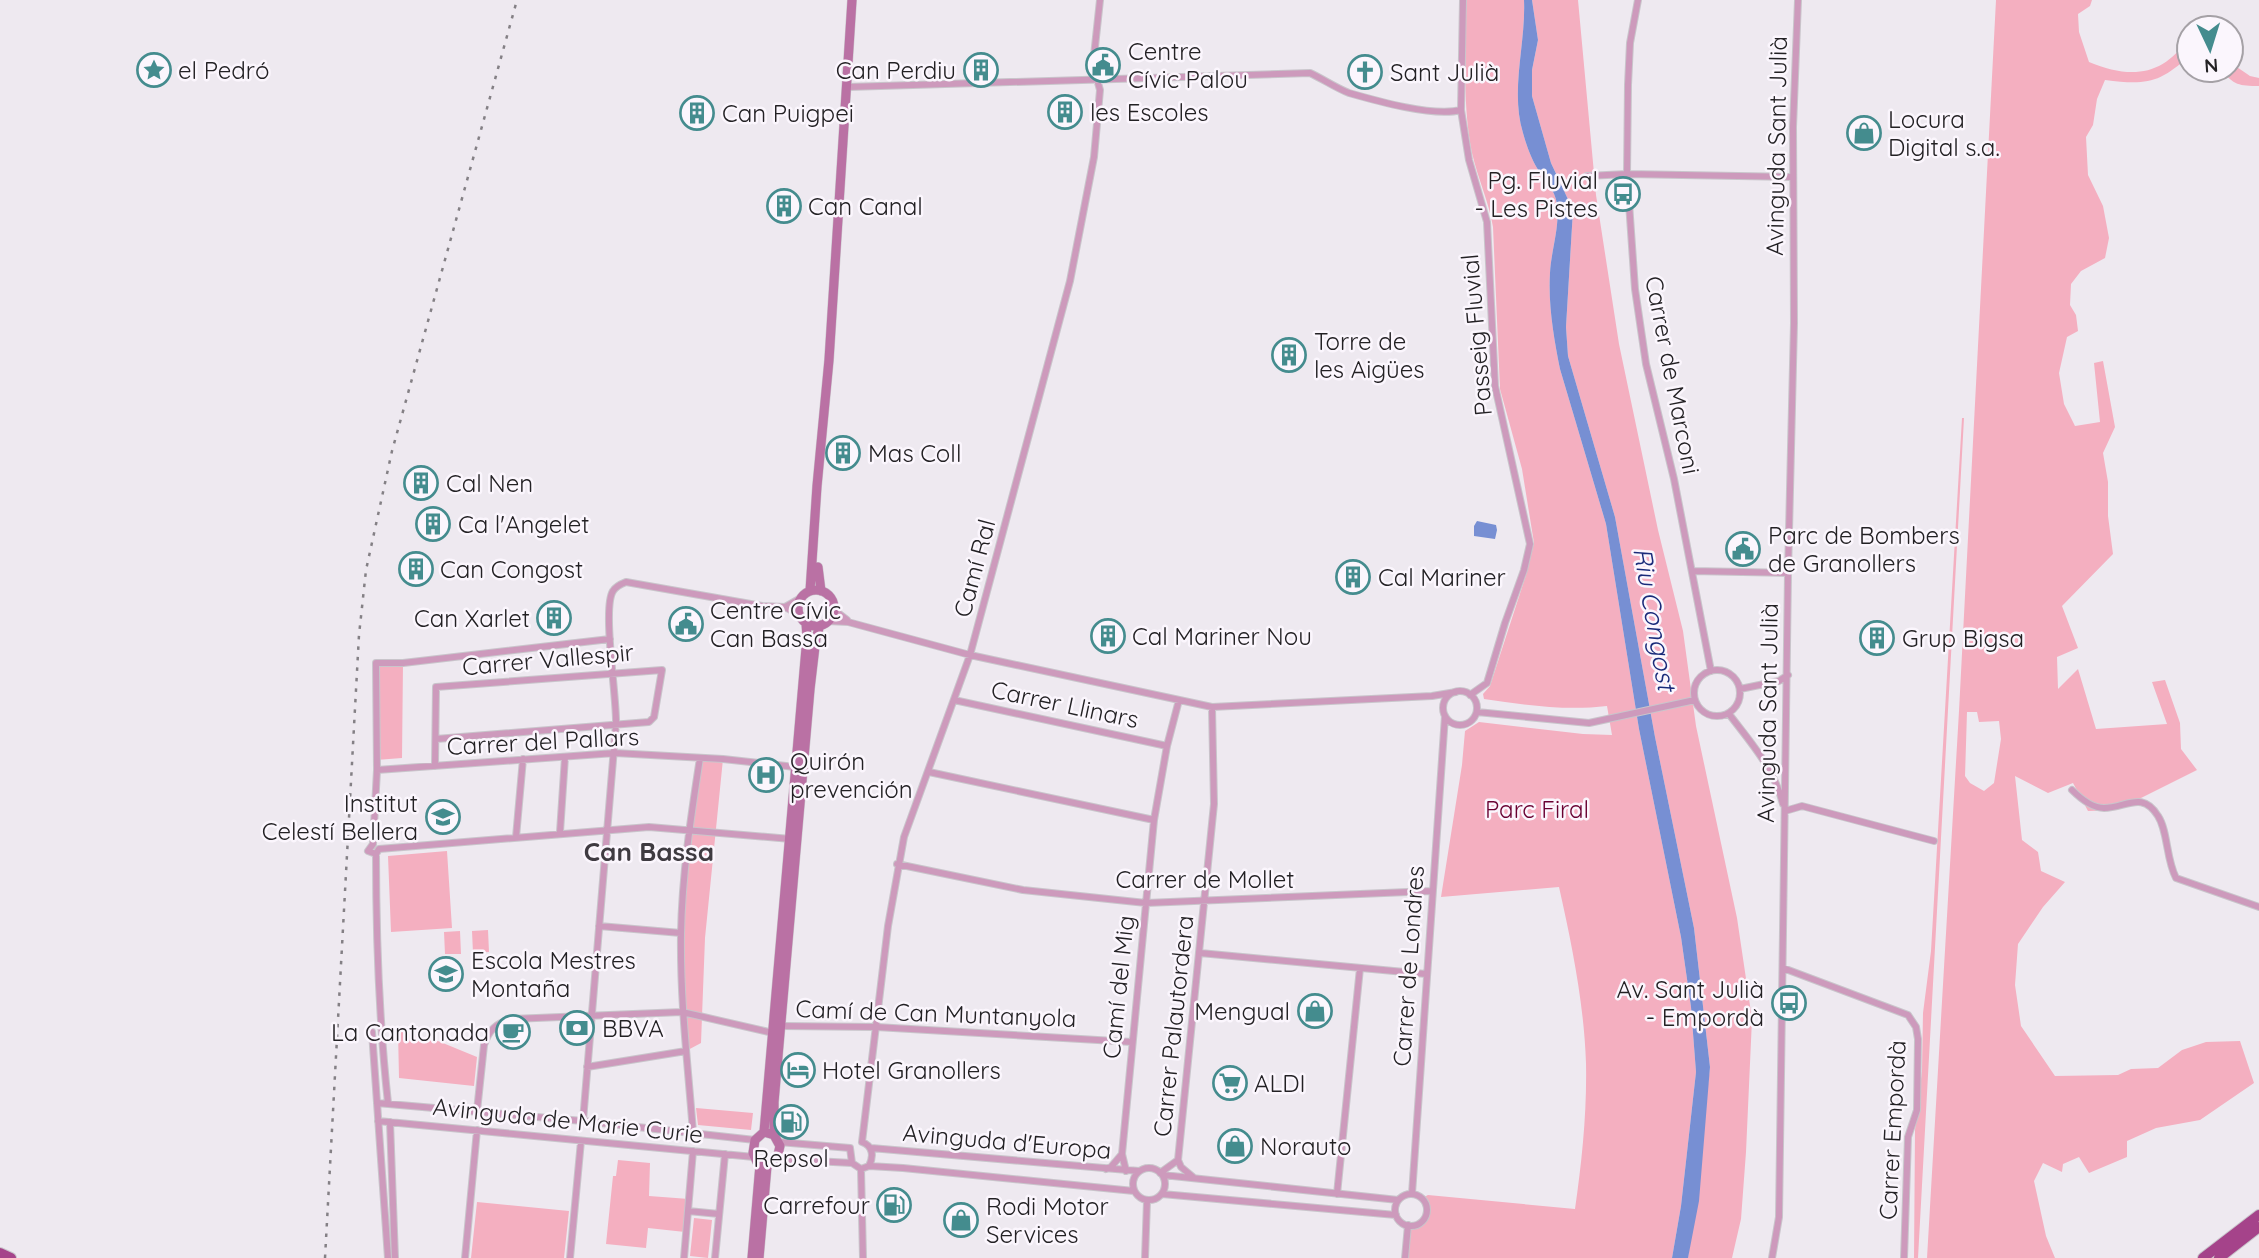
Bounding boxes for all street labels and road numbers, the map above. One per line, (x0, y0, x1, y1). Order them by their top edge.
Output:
street label: Avinguda Sant Julià (1759, 36, 1793, 256)
street label: Passeig Fluvial (1454, 253, 1498, 417)
street label: Carrer de Marconi (1639, 273, 1707, 477)
street label: Camí Ral (947, 516, 1001, 620)
street label: Avinguda Sant Julià (1750, 603, 1784, 823)
street label: Carrer Vallespir (461, 637, 635, 681)
street label: Carrer Llinars (989, 674, 1141, 734)
street label: Carrer del Pallars (446, 721, 640, 761)
street label: Carrer de Mollet (1115, 864, 1295, 894)
street label: Carrer de Londres (1386, 865, 1430, 1067)
street label: Camí del Mig (1096, 914, 1140, 1060)
street label: Carrer Palautordera (1146, 914, 1200, 1138)
street label: Camí de Can Muntanyola (795, 993, 1077, 1033)
street label: Carrer Empordà (1872, 1039, 1912, 1221)
street label: Avinguda de Marie Curie (431, 1091, 705, 1149)
street label: Avinguda d'Europa (902, 1117, 1112, 1165)

